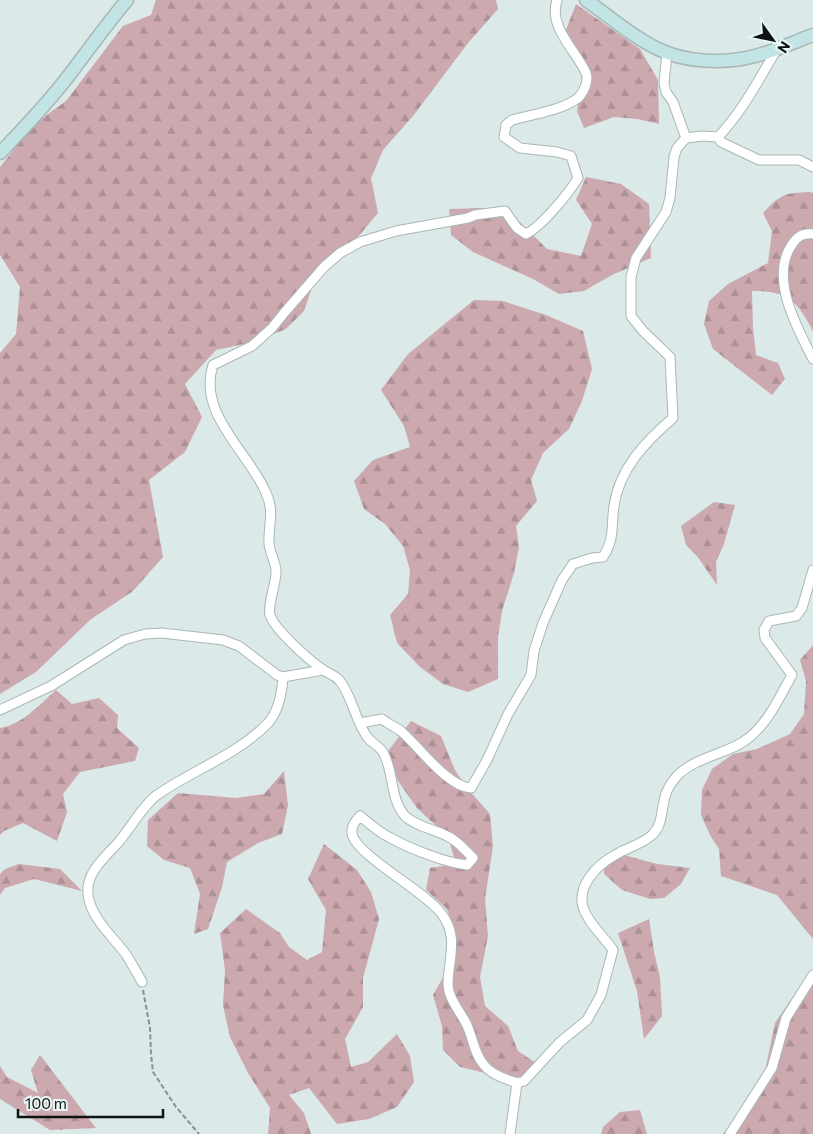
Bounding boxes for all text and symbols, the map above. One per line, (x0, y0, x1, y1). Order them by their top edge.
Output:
north arrow (748, 15, 798, 65)
text: N (774, 38, 794, 56)
scale bar (18, 1086, 162, 1118)
text: 100 m (25, 1094, 67, 1112)

